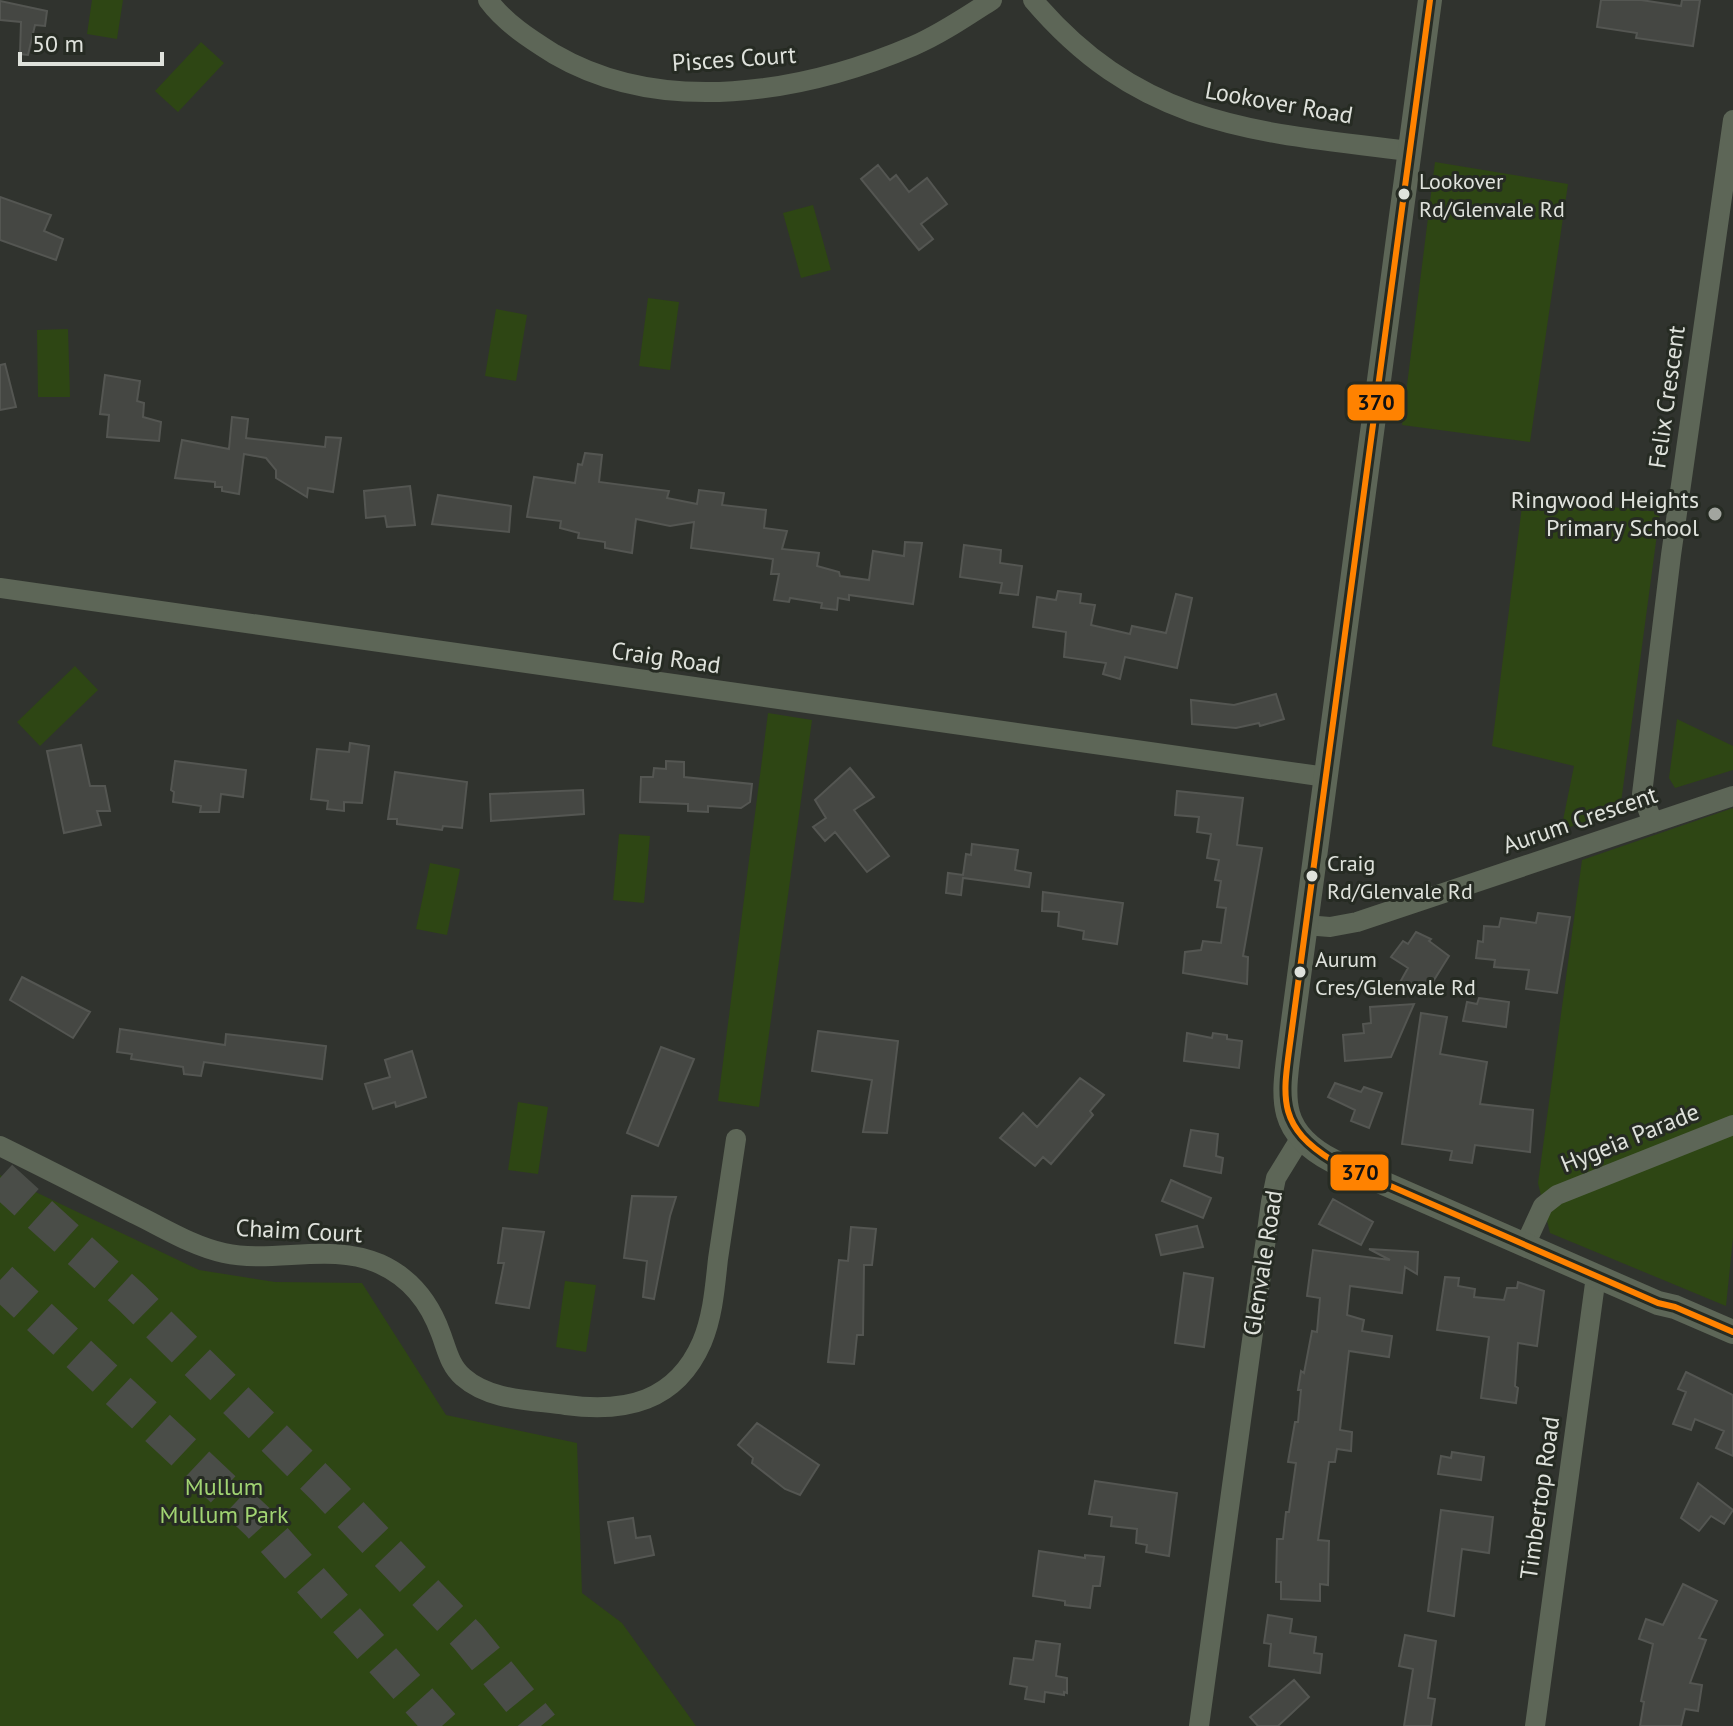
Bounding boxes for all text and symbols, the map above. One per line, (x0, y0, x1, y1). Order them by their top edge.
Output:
scale bar (20, 16, 162, 66)
text: 50 m (32, 28, 84, 59)
street label: Pisces Court (671, 39, 797, 78)
street label: Lookover Road (1203, 74, 1355, 131)
place label: Lookover Rd/Glenvale Rd (1419, 167, 1565, 223)
marker: Lookover Rd/Glenvale Rd (1396, 186, 1412, 202)
street label: Felix Crescent (1641, 324, 1692, 470)
line badge: 370 (1346, 383, 1406, 422)
text: 370 (1357, 388, 1395, 416)
place label: Ringwood Heights Primary School (1511, 484, 1699, 543)
marker: Ringwood Heights Primary School (1706, 505, 1724, 523)
street label: Craig Road (609, 635, 723, 681)
street label: Aurum Crescent (1498, 779, 1661, 860)
place label: Craig Rd/Glenvale Rd (1327, 849, 1473, 905)
marker: Craig Rd/Glenvale Rd (1304, 868, 1320, 884)
place label: Aurum Cres/Glenvale Rd (1315, 945, 1476, 1001)
marker: Aurum Cres/Glenvale Rd (1292, 964, 1308, 980)
street label: Hygeia Parade (1556, 1096, 1704, 1179)
line badge: 370 (1329, 1153, 1390, 1192)
text: 370 (1341, 1158, 1379, 1186)
street label: Glenvale Road (1236, 1188, 1289, 1338)
street label: Chaim Court (235, 1212, 363, 1249)
street label: Timbertop Road (1513, 1414, 1566, 1581)
park label: Mullum Mullum Park (160, 1471, 289, 1530)

